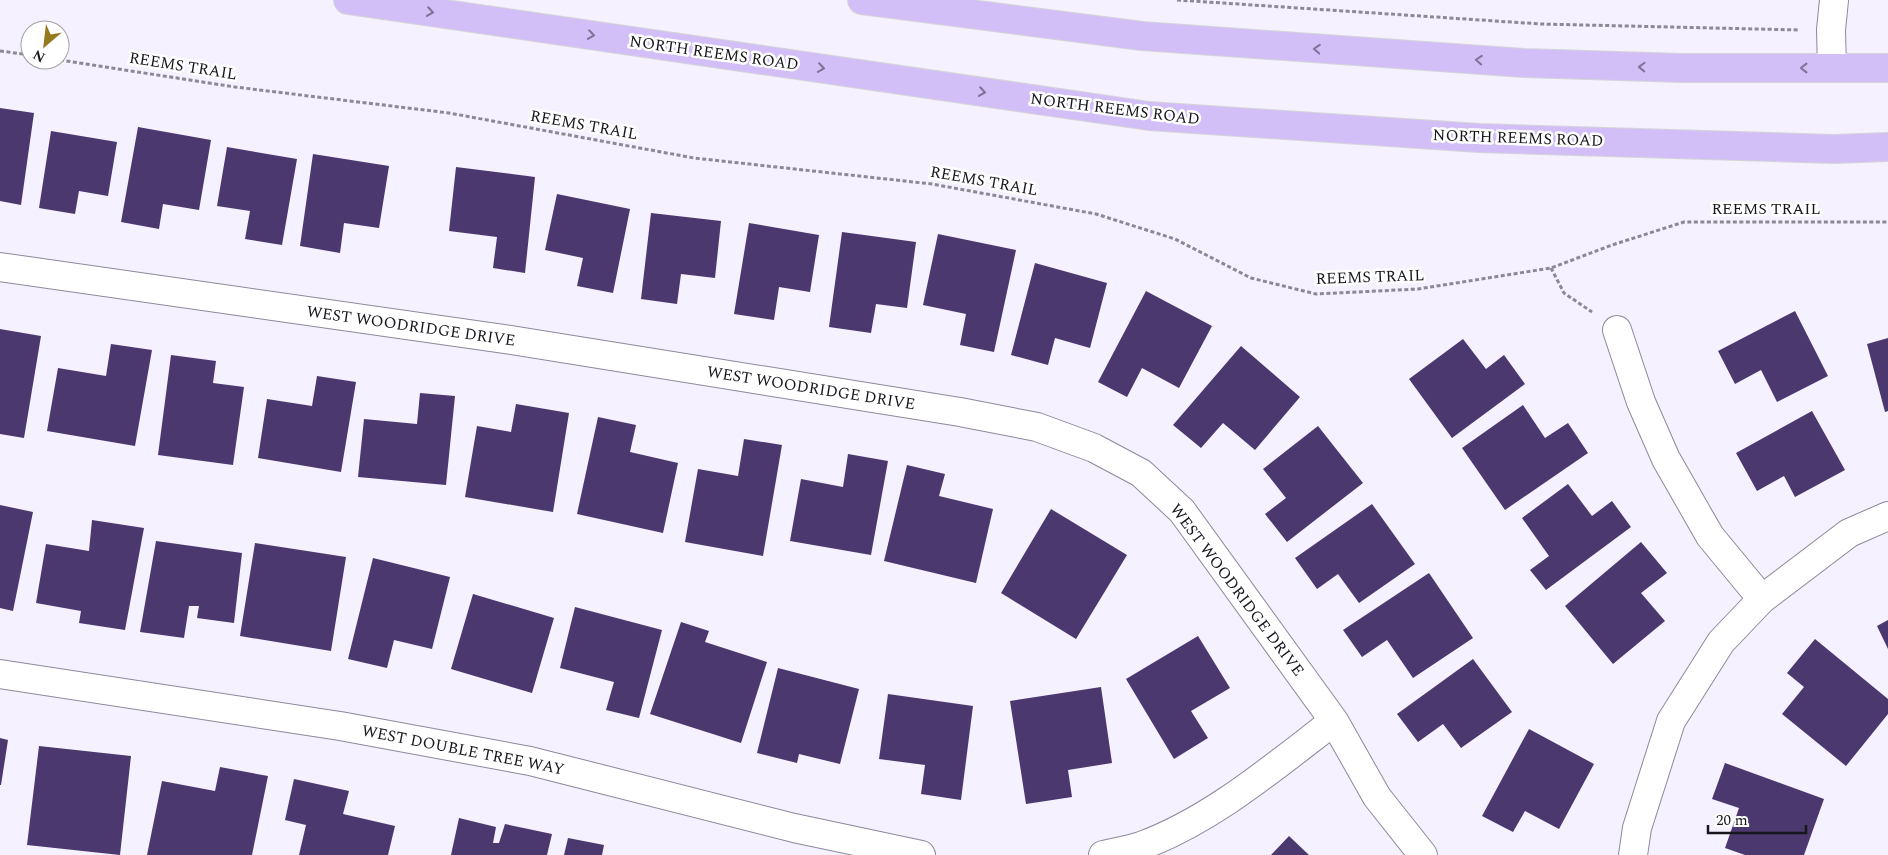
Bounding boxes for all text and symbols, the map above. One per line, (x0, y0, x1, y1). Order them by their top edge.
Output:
one-way arrow (427, 6, 435, 17)
north arrow (20, 20, 70, 70)
street label: NORTH REEMS ROAD (628, 29, 800, 77)
one-way arrow (587, 30, 596, 40)
text: N (29, 44, 49, 68)
one-way arrow (1313, 44, 1321, 55)
street label: REEMS TRAIL (127, 46, 239, 86)
one-way arrow (1475, 55, 1483, 66)
one-way arrow (1638, 62, 1646, 72)
one-way arrow (817, 63, 826, 73)
one-way arrow (1800, 63, 1808, 73)
one-way arrow (978, 86, 987, 96)
street label: NORTH REEMS ROAD (1029, 87, 1201, 131)
street label: REEMS TRAIL (528, 104, 640, 146)
street label: NORTH REEMS ROAD (1432, 123, 1604, 153)
street label: REEMS TRAIL (928, 160, 1040, 202)
street label: REEMS TRAIL (1712, 197, 1821, 221)
street label: REEMS TRAIL (1315, 263, 1425, 291)
street label: WEST WOODRIDGE DRIVE (305, 299, 517, 353)
street label: WEST WOODRIDGE DRIVE (705, 360, 917, 416)
street label: WEST WOODRIDGE DRIVE (1164, 499, 1310, 681)
street label: WEST DOUBLE TREE WAY (360, 719, 566, 781)
scale bar (1708, 802, 1806, 834)
text: 20 m (1716, 809, 1748, 832)

